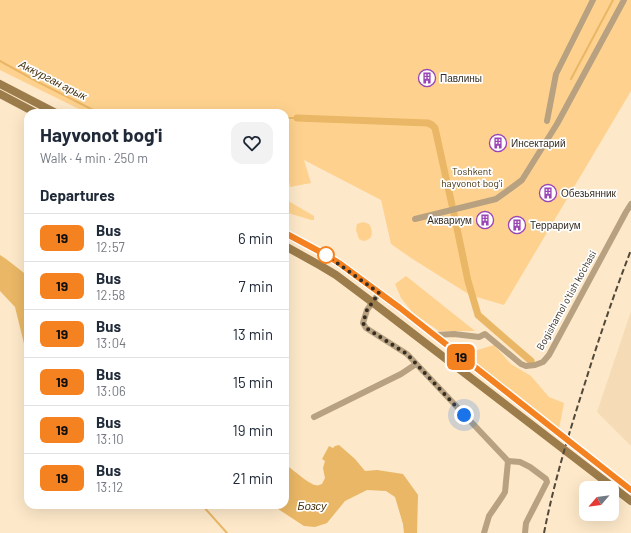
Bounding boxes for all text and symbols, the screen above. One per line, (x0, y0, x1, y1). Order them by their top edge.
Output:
water label: Аккурган арык (16, 56, 90, 103)
building icon: Павлины (417, 68, 437, 88)
place label: Павлины (440, 72, 482, 84)
button: heart (231, 122, 273, 164)
text: Hayvonot bog'i (40, 123, 163, 146)
building icon: Инсектарий (488, 133, 508, 153)
place label: Инсектарий (511, 137, 566, 149)
text: Walk · 4 min · 250 m (40, 150, 148, 166)
park label: Toshkent hayvonot bogʻi (441, 165, 503, 189)
building icon: Обезьянник (538, 183, 558, 203)
text: Departures (40, 186, 115, 204)
place label: Обезьянник (561, 187, 617, 199)
building icon: Аквариум (475, 210, 495, 230)
place label: Аквариум (427, 214, 472, 226)
building icon: Террариум (507, 215, 527, 235)
place label: Террариум (530, 219, 581, 231)
text: Bus (96, 221, 121, 239)
text: 19 (56, 229, 68, 246)
text: 6 min (238, 229, 273, 247)
text: 12:57 (96, 239, 125, 255)
unlabelled marker (317, 246, 335, 264)
street label: Bogishamol o'tish ko'chasi (534, 248, 598, 352)
text: Bus (96, 269, 121, 287)
text: 19 (56, 277, 68, 294)
text: 7 min (239, 277, 273, 295)
text: 12:58 (96, 287, 125, 303)
text: Bus (96, 317, 121, 335)
text: 19 (56, 325, 68, 342)
text: 13 min (233, 325, 273, 343)
text: 13:04 (96, 335, 126, 351)
line badge: 19 (443, 344, 479, 370)
text: 19 (455, 348, 467, 365)
text: Bus (96, 365, 121, 383)
text: 19 (56, 373, 68, 390)
text: 15 min (233, 373, 273, 391)
text: 13:06 (96, 383, 126, 399)
your location (454, 405, 474, 425)
text: Bus (96, 413, 121, 431)
text: 19 (56, 421, 68, 438)
text: 19 min (233, 421, 273, 439)
text: 13:10 (96, 431, 124, 447)
text: Bus (96, 461, 121, 479)
text: 19 (56, 469, 68, 486)
text: 21 min (233, 469, 273, 487)
text: 13:12 (96, 479, 123, 495)
north arrow (579, 481, 619, 521)
map controls (579, 481, 619, 521)
water label: Бозсу (298, 499, 328, 512)

